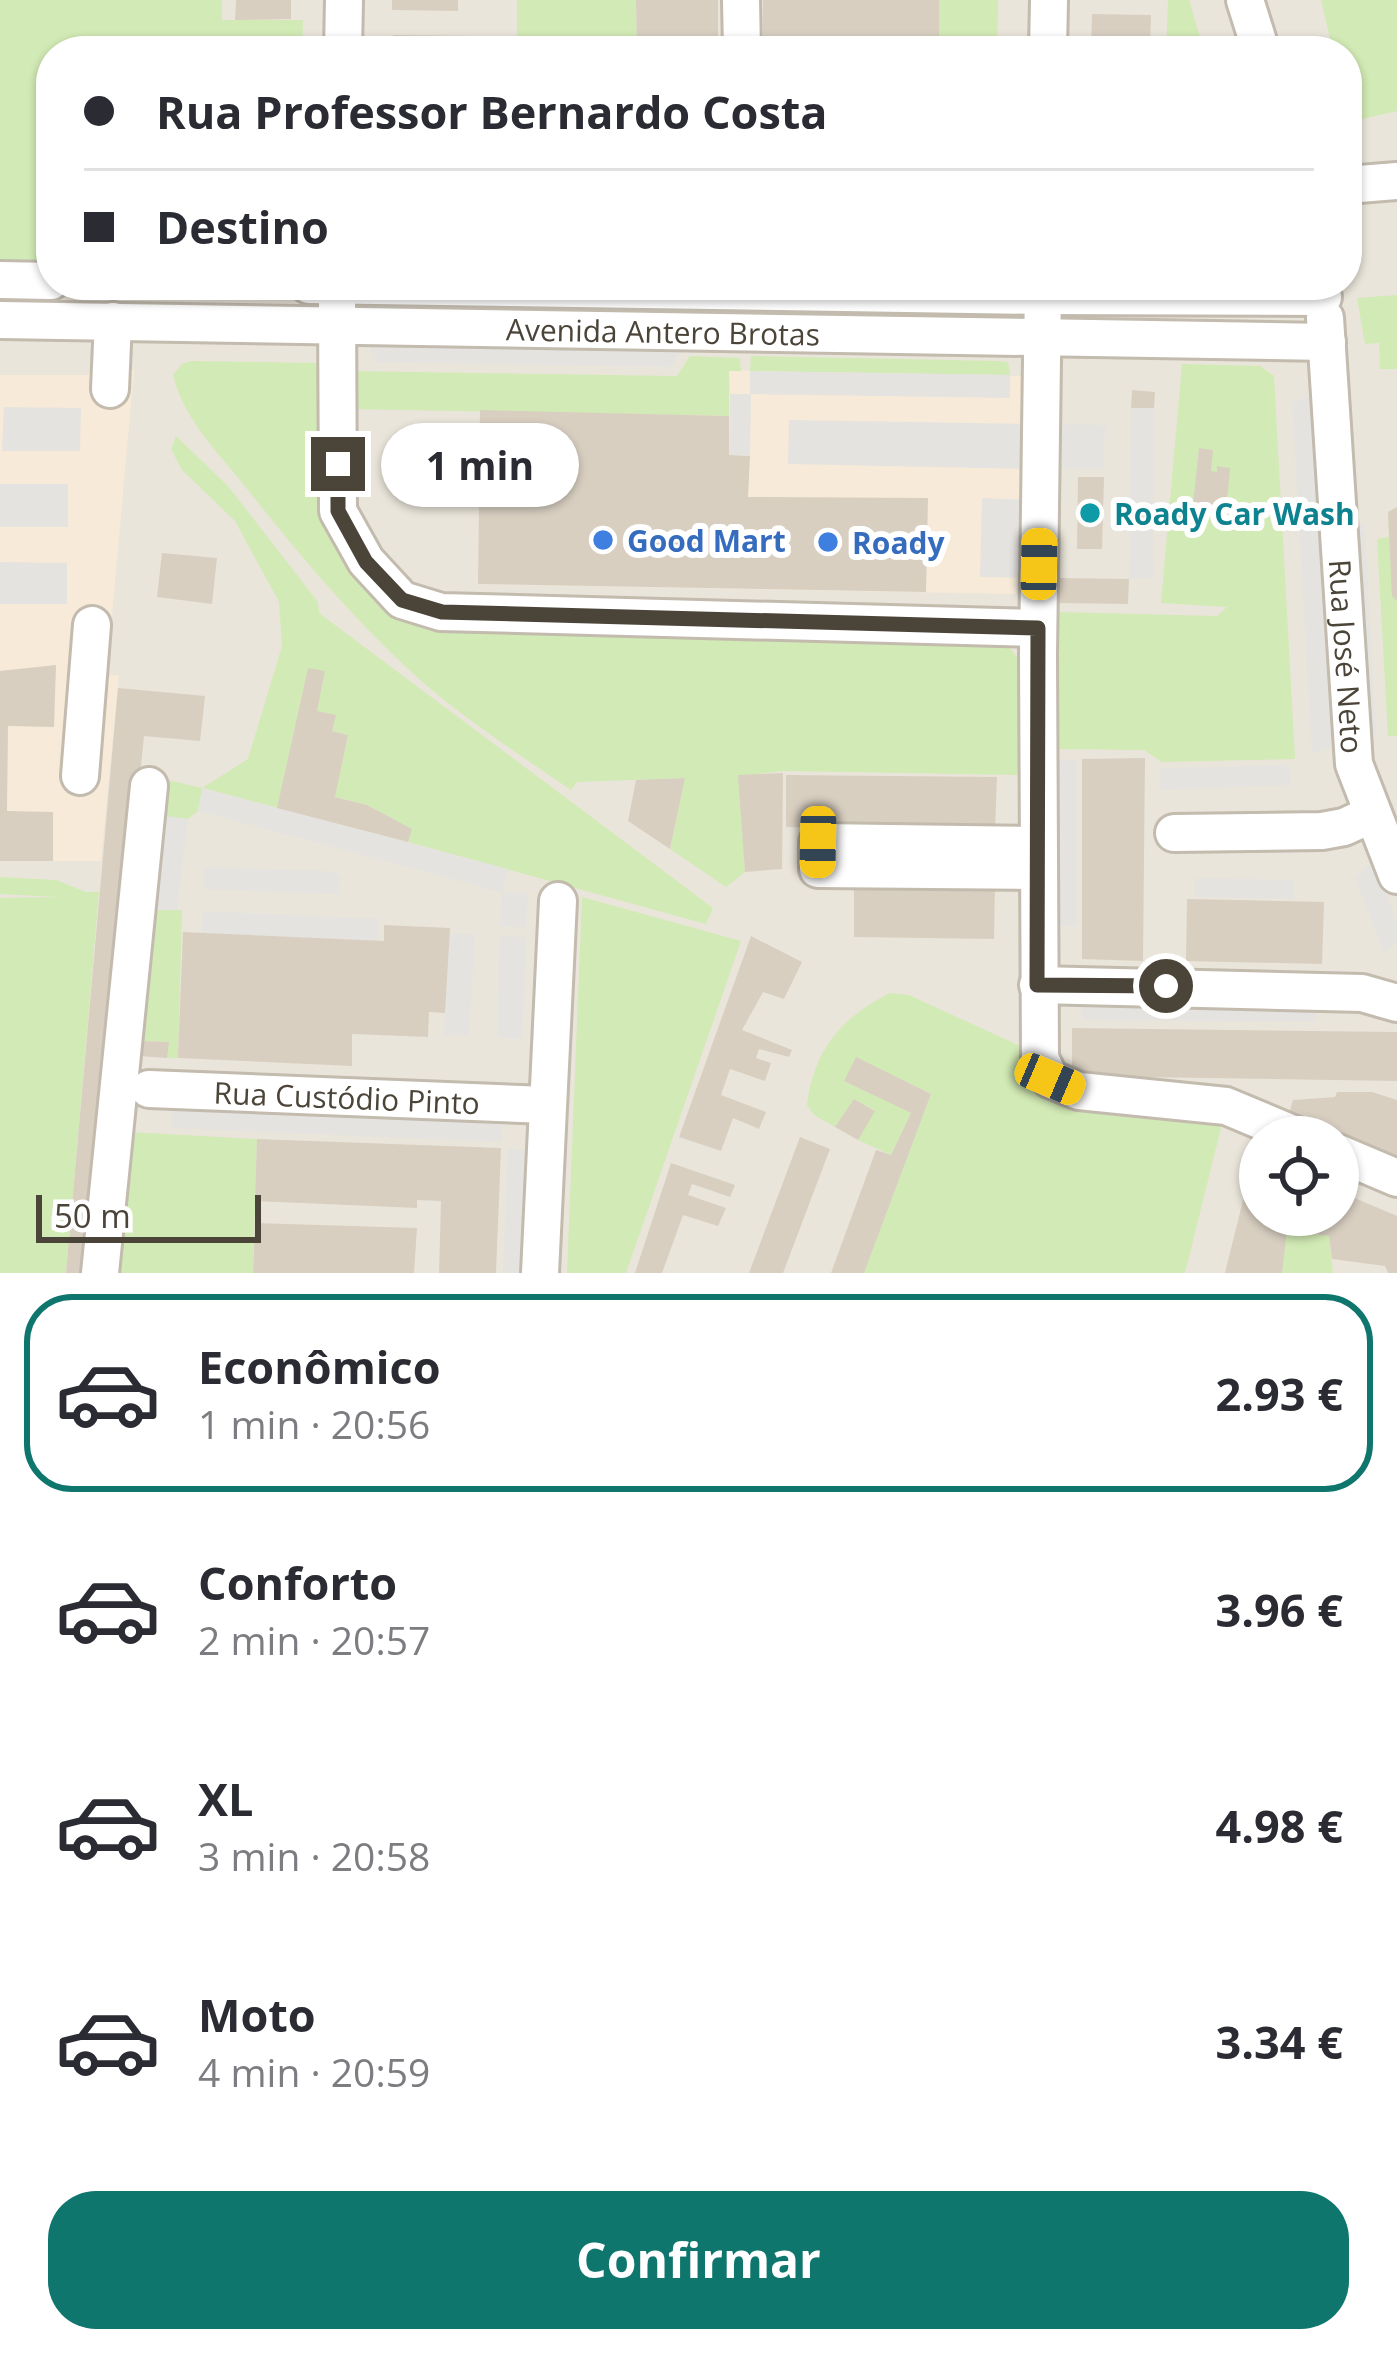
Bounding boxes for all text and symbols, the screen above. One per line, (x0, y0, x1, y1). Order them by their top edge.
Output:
text: Rua Professor Bernardo Costa (156, 81, 828, 142)
text: Destino (156, 196, 329, 257)
street label: Avenida Antero Brotas (506, 308, 820, 354)
callout: 1 min (380, 422, 578, 506)
route end (311, 437, 365, 491)
text: 1 min (426, 438, 534, 491)
place label: Roady Car Wash (1114, 493, 1355, 534)
marker: Roady Car Wash (1077, 500, 1103, 526)
place label: Good Mart (627, 520, 786, 561)
place label: Roady (852, 522, 945, 563)
marker: Good Mart (590, 527, 616, 553)
car (1020, 528, 1058, 600)
marker: Roady (815, 529, 841, 555)
street label: Rua José Neto (1320, 558, 1374, 755)
car (799, 806, 837, 878)
route start (1139, 959, 1193, 1013)
car (1010, 1048, 1090, 1110)
street label: Rua Custódio Pinto (213, 1071, 481, 1123)
map controls (1239, 1116, 1359, 1236)
button: locate (1239, 1116, 1359, 1236)
scale bar (36, 1189, 261, 1242)
text: 50 m (54, 1193, 131, 1238)
text: Econômico (198, 1336, 441, 1397)
icon: car (54, 1339, 162, 1447)
text: 2.93 € (1216, 1363, 1343, 1424)
text: 1 min · 20:56 (198, 1397, 430, 1450)
text: Conforto (198, 1552, 397, 1613)
icon: car (54, 1555, 162, 1663)
text: 3.96 € (1216, 1579, 1343, 1640)
text: 2 min · 20:57 (198, 1613, 430, 1666)
text: XL (198, 1768, 253, 1829)
icon: car (54, 1771, 162, 1879)
text: 4.98 € (1216, 1795, 1343, 1856)
text: 3 min · 20:58 (198, 1829, 430, 1882)
text: Moto (198, 1984, 316, 2045)
icon: car (54, 1987, 162, 2095)
text: 3.34 € (1216, 2011, 1343, 2072)
text: 4 min · 20:59 (198, 2045, 430, 2098)
button: Confirmar (48, 2191, 1349, 2329)

